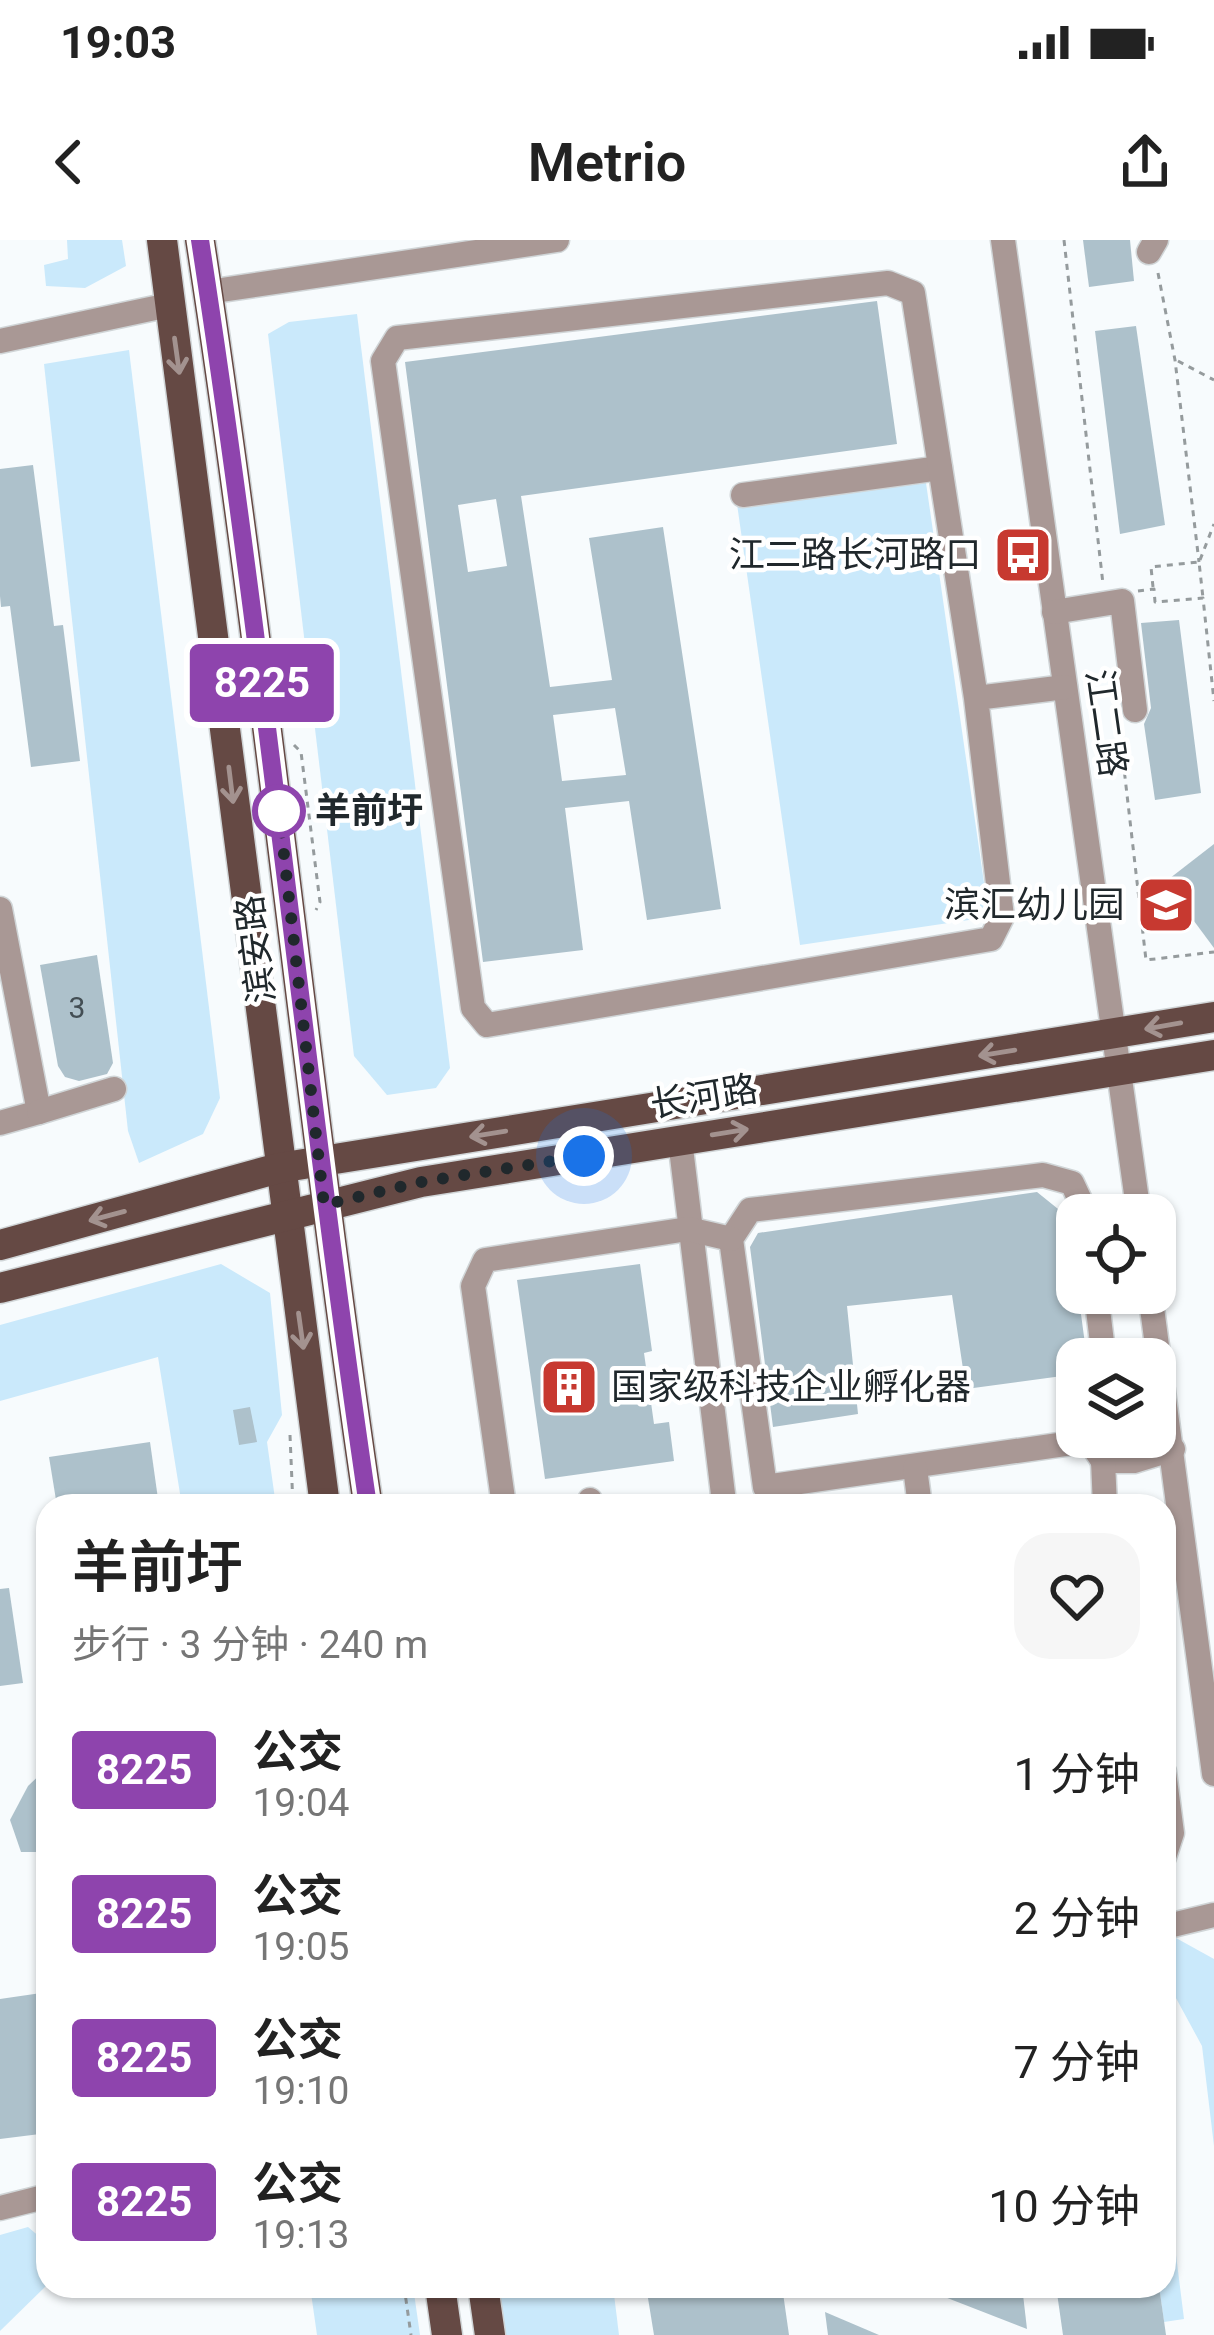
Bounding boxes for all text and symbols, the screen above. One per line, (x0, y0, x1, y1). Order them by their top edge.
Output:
text: 19:03 (60, 16, 176, 69)
icon: back (36, 129, 102, 195)
icon: share (1112, 129, 1178, 195)
text: Metrio (528, 131, 686, 194)
one-way arrow (166, 336, 189, 375)
bus stop icon: 江二路长河路口 (992, 524, 1054, 586)
place label: 江二路长河路口 (729, 534, 981, 576)
line badge: 8225 (178, 644, 346, 722)
text: 8225 (214, 658, 310, 707)
street label: 江二路 (1078, 667, 1134, 779)
one-way arrow (220, 764, 243, 803)
marker: 羊前圩 (254, 786, 304, 836)
place label: 羊前圩 (315, 790, 423, 832)
school or university icon: 滨汇幼儿园 (1135, 874, 1197, 936)
place label: 滨汇幼儿园 (944, 884, 1124, 926)
street label: 滨安路 (229, 893, 283, 1005)
house number: 3 (69, 990, 85, 1025)
one-way arrow (1145, 1015, 1184, 1038)
one-way arrow (978, 1042, 1017, 1065)
street label: 长河路 (647, 1068, 761, 1126)
one-way arrow (710, 1120, 749, 1143)
one-way arrow (469, 1124, 508, 1147)
your location (554, 1126, 614, 1186)
map controls (1056, 1194, 1176, 1458)
button: locate (1056, 1194, 1176, 1314)
one-way arrow (89, 1207, 127, 1229)
one-way arrow (290, 1310, 313, 1349)
button: layers (1056, 1338, 1176, 1458)
building icon: 国家级科技企业孵化器 (538, 1356, 600, 1418)
place label: 国家级科技企业孵化器 (611, 1366, 971, 1408)
button: heart (1014, 1533, 1140, 1659)
text: 羊前圩 (72, 1534, 243, 1601)
text: 步行 · 3 分钟 · 240 m (72, 1622, 428, 1668)
text: 公交 (252, 1725, 342, 1778)
text: 8225 (96, 1745, 192, 1794)
text: 1 分钟 (1014, 1748, 1140, 1801)
text: 19:04 (252, 1780, 350, 1826)
text: 公交 (252, 1869, 342, 1922)
text: 8225 (96, 1889, 192, 1938)
text: 2 分钟 (1014, 1892, 1140, 1945)
text: 19:05 (252, 1924, 350, 1970)
text: 公交 (252, 2013, 342, 2066)
text: 8225 (96, 2033, 192, 2082)
text: 7 分钟 (1014, 2036, 1140, 2089)
text: 19:10 (252, 2068, 350, 2114)
text: 公交 (252, 2157, 342, 2210)
text: 8225 (96, 2177, 192, 2226)
text: 10 分钟 (988, 2180, 1140, 2233)
text: 19:13 (252, 2212, 350, 2258)

